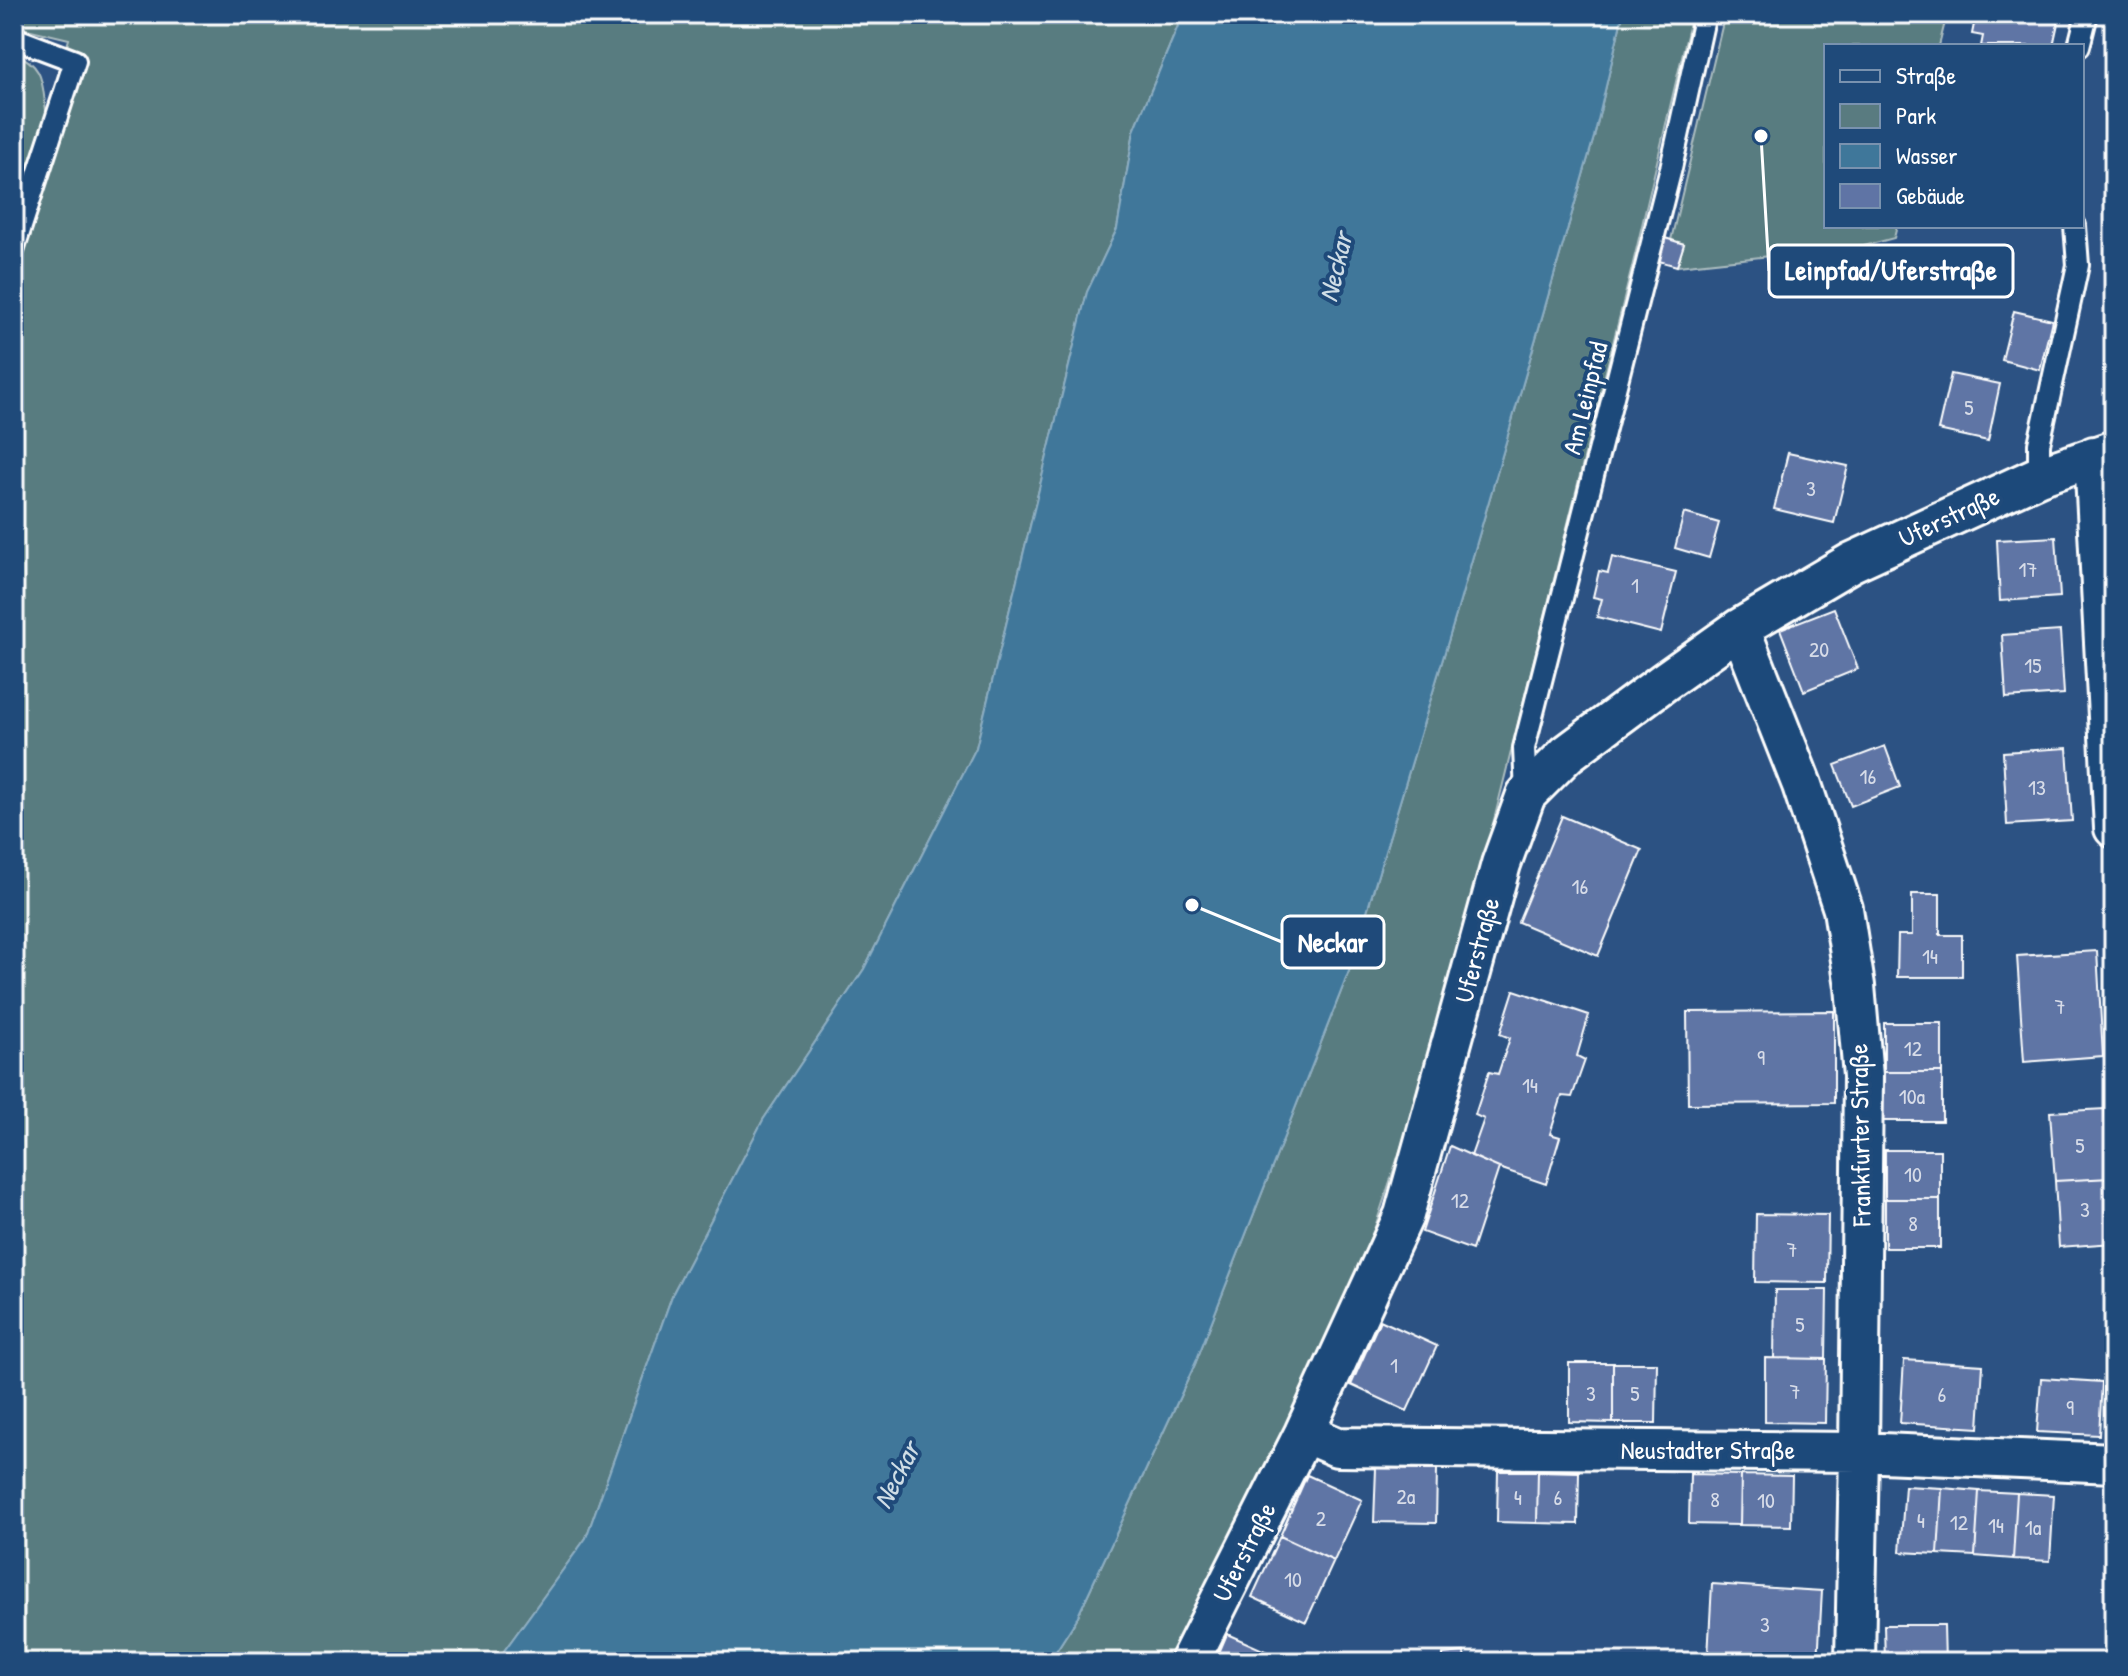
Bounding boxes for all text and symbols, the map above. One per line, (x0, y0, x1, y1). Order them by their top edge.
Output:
legend (1824, 44, 2084, 228)
text: Straße (1896, 59, 1957, 91)
text: Park (1896, 99, 1936, 131)
text: Wasser (1896, 139, 1957, 171)
text: Gebäude (1896, 179, 1965, 211)
water label: Neckar (1309, 225, 1362, 306)
callout: Leinpfad/Uferstraße (1769, 245, 2013, 297)
text: Leinpfad/Uferstraße (1785, 251, 1998, 290)
street label: Am Leinpfad (1554, 338, 1615, 458)
house number: 5 (1964, 392, 1974, 422)
house number: 3 (1806, 473, 1816, 503)
street label: Uferstraße (1893, 478, 2005, 555)
house number: 17 (2019, 554, 2037, 584)
house number: 1 (1631, 570, 1639, 600)
house number: 20 (1809, 634, 1829, 664)
house number: 15 (2024, 650, 2042, 680)
house number: 16 (1860, 761, 1877, 791)
house number: 13 (2028, 772, 2046, 802)
house number: 16 (1572, 871, 1589, 901)
street label: Uferstraße (1446, 894, 1507, 1006)
callout: Neckar (1282, 916, 1384, 968)
text: Neckar (1298, 923, 1368, 961)
house number: 14 (1922, 941, 1938, 971)
house number: 7 (2055, 991, 2065, 1021)
house number: 12 (1904, 1033, 1923, 1063)
house number: 9 (1757, 1042, 1765, 1072)
street label: Frankfurter Straße (1840, 1043, 1879, 1228)
house number: 14 (1522, 1070, 1538, 1100)
house number: 10a (1899, 1081, 1926, 1111)
house number: 5 (2075, 1130, 2085, 1160)
house number: 10 (1904, 1159, 1922, 1189)
house number: 12 (1451, 1185, 1470, 1215)
house number: 3 (2080, 1194, 2090, 1224)
house number: 8 (1908, 1208, 1918, 1238)
house number: 7 (1787, 1234, 1797, 1264)
house number: 5 (1795, 1309, 1805, 1339)
house number: 1 (1390, 1350, 1398, 1380)
house number: 7 (1790, 1376, 1800, 1406)
house number: 3 (1586, 1378, 1596, 1408)
house number: 5 (1630, 1378, 1640, 1408)
house number: 6 (1938, 1379, 1947, 1409)
house number: 9 (2066, 1392, 2074, 1422)
water label: Neckar (863, 1432, 930, 1515)
street label: Neustadter Straße (1621, 1432, 1795, 1467)
house number: 2a (1397, 1481, 1416, 1511)
house number: 4 (1514, 1482, 1522, 1512)
house number: 6 (1554, 1482, 1563, 1512)
house number: 8 (1710, 1484, 1720, 1514)
house number: 10 (1757, 1485, 1775, 1515)
street label: Uferstraße (1204, 1496, 1283, 1608)
house number: 2 (1316, 1503, 1327, 1533)
house number: 4 (1917, 1505, 1925, 1535)
house number: 12 (1950, 1507, 1969, 1537)
house number: 14 (1988, 1510, 2004, 1540)
house number: 1a (2025, 1512, 2042, 1542)
house number: 10 (1284, 1564, 1302, 1594)
house number: 3 (1760, 1609, 1770, 1639)

